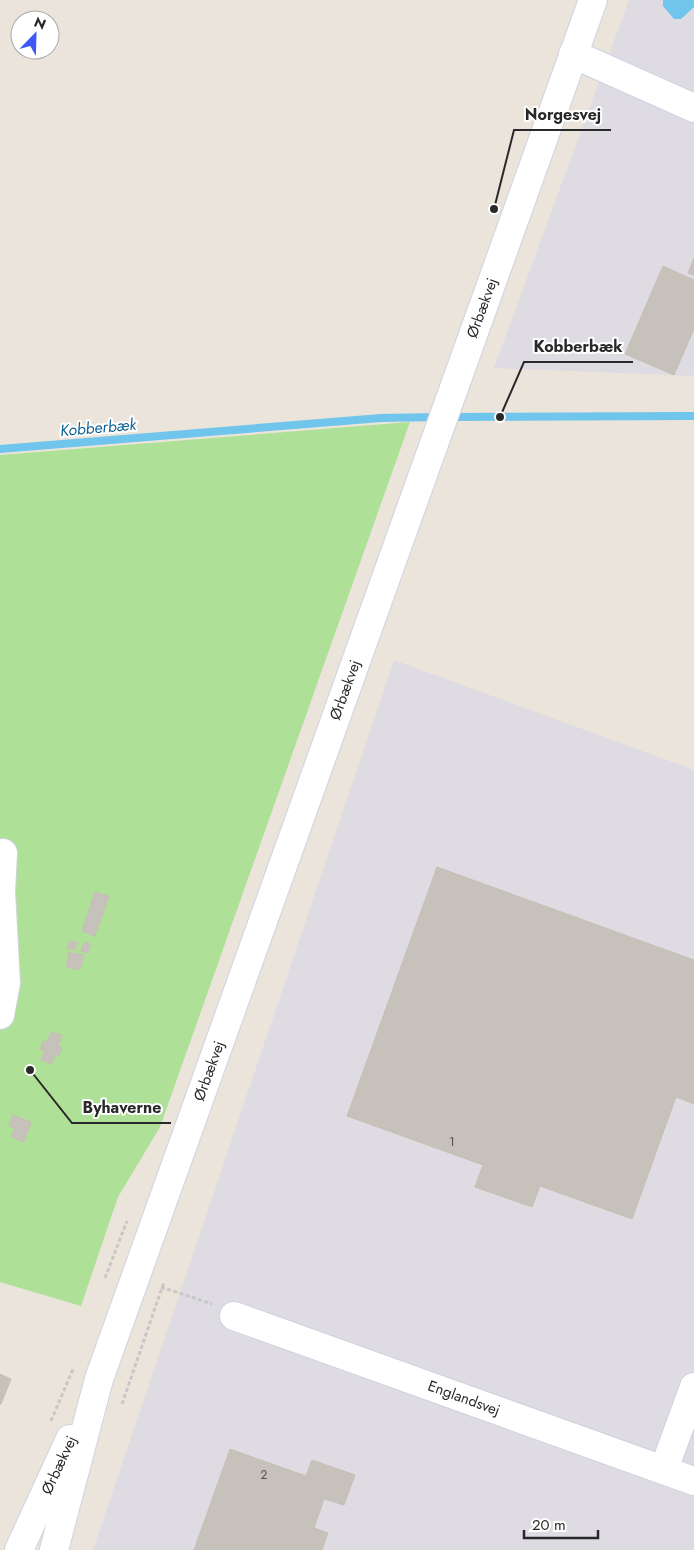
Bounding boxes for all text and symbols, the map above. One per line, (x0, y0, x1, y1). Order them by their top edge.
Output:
north arrow (10, 10, 60, 60)
text: N (31, 12, 49, 34)
callout: Norgesvej (514, 99, 611, 130)
text: Norgesvej (525, 103, 601, 126)
street label: Ørbækvej (461, 275, 503, 341)
callout: Kobberbæk (524, 331, 633, 362)
text: Kobberbæk (533, 335, 623, 358)
water label: Kobberbæk (59, 413, 138, 442)
street label: Ørbækvej (324, 657, 366, 723)
street label: Ørbækvej (188, 1038, 230, 1104)
callout: Byhaverne (72, 1092, 171, 1123)
text: Byhaverne (83, 1096, 161, 1119)
house number: 1 (449, 1133, 455, 1151)
street label: Englandsvej (425, 1375, 503, 1421)
street label: Ørbækvej (36, 1432, 82, 1498)
house number: 2 (261, 1466, 268, 1484)
scale bar (524, 1508, 598, 1540)
text: 20 m (532, 1514, 566, 1536)

